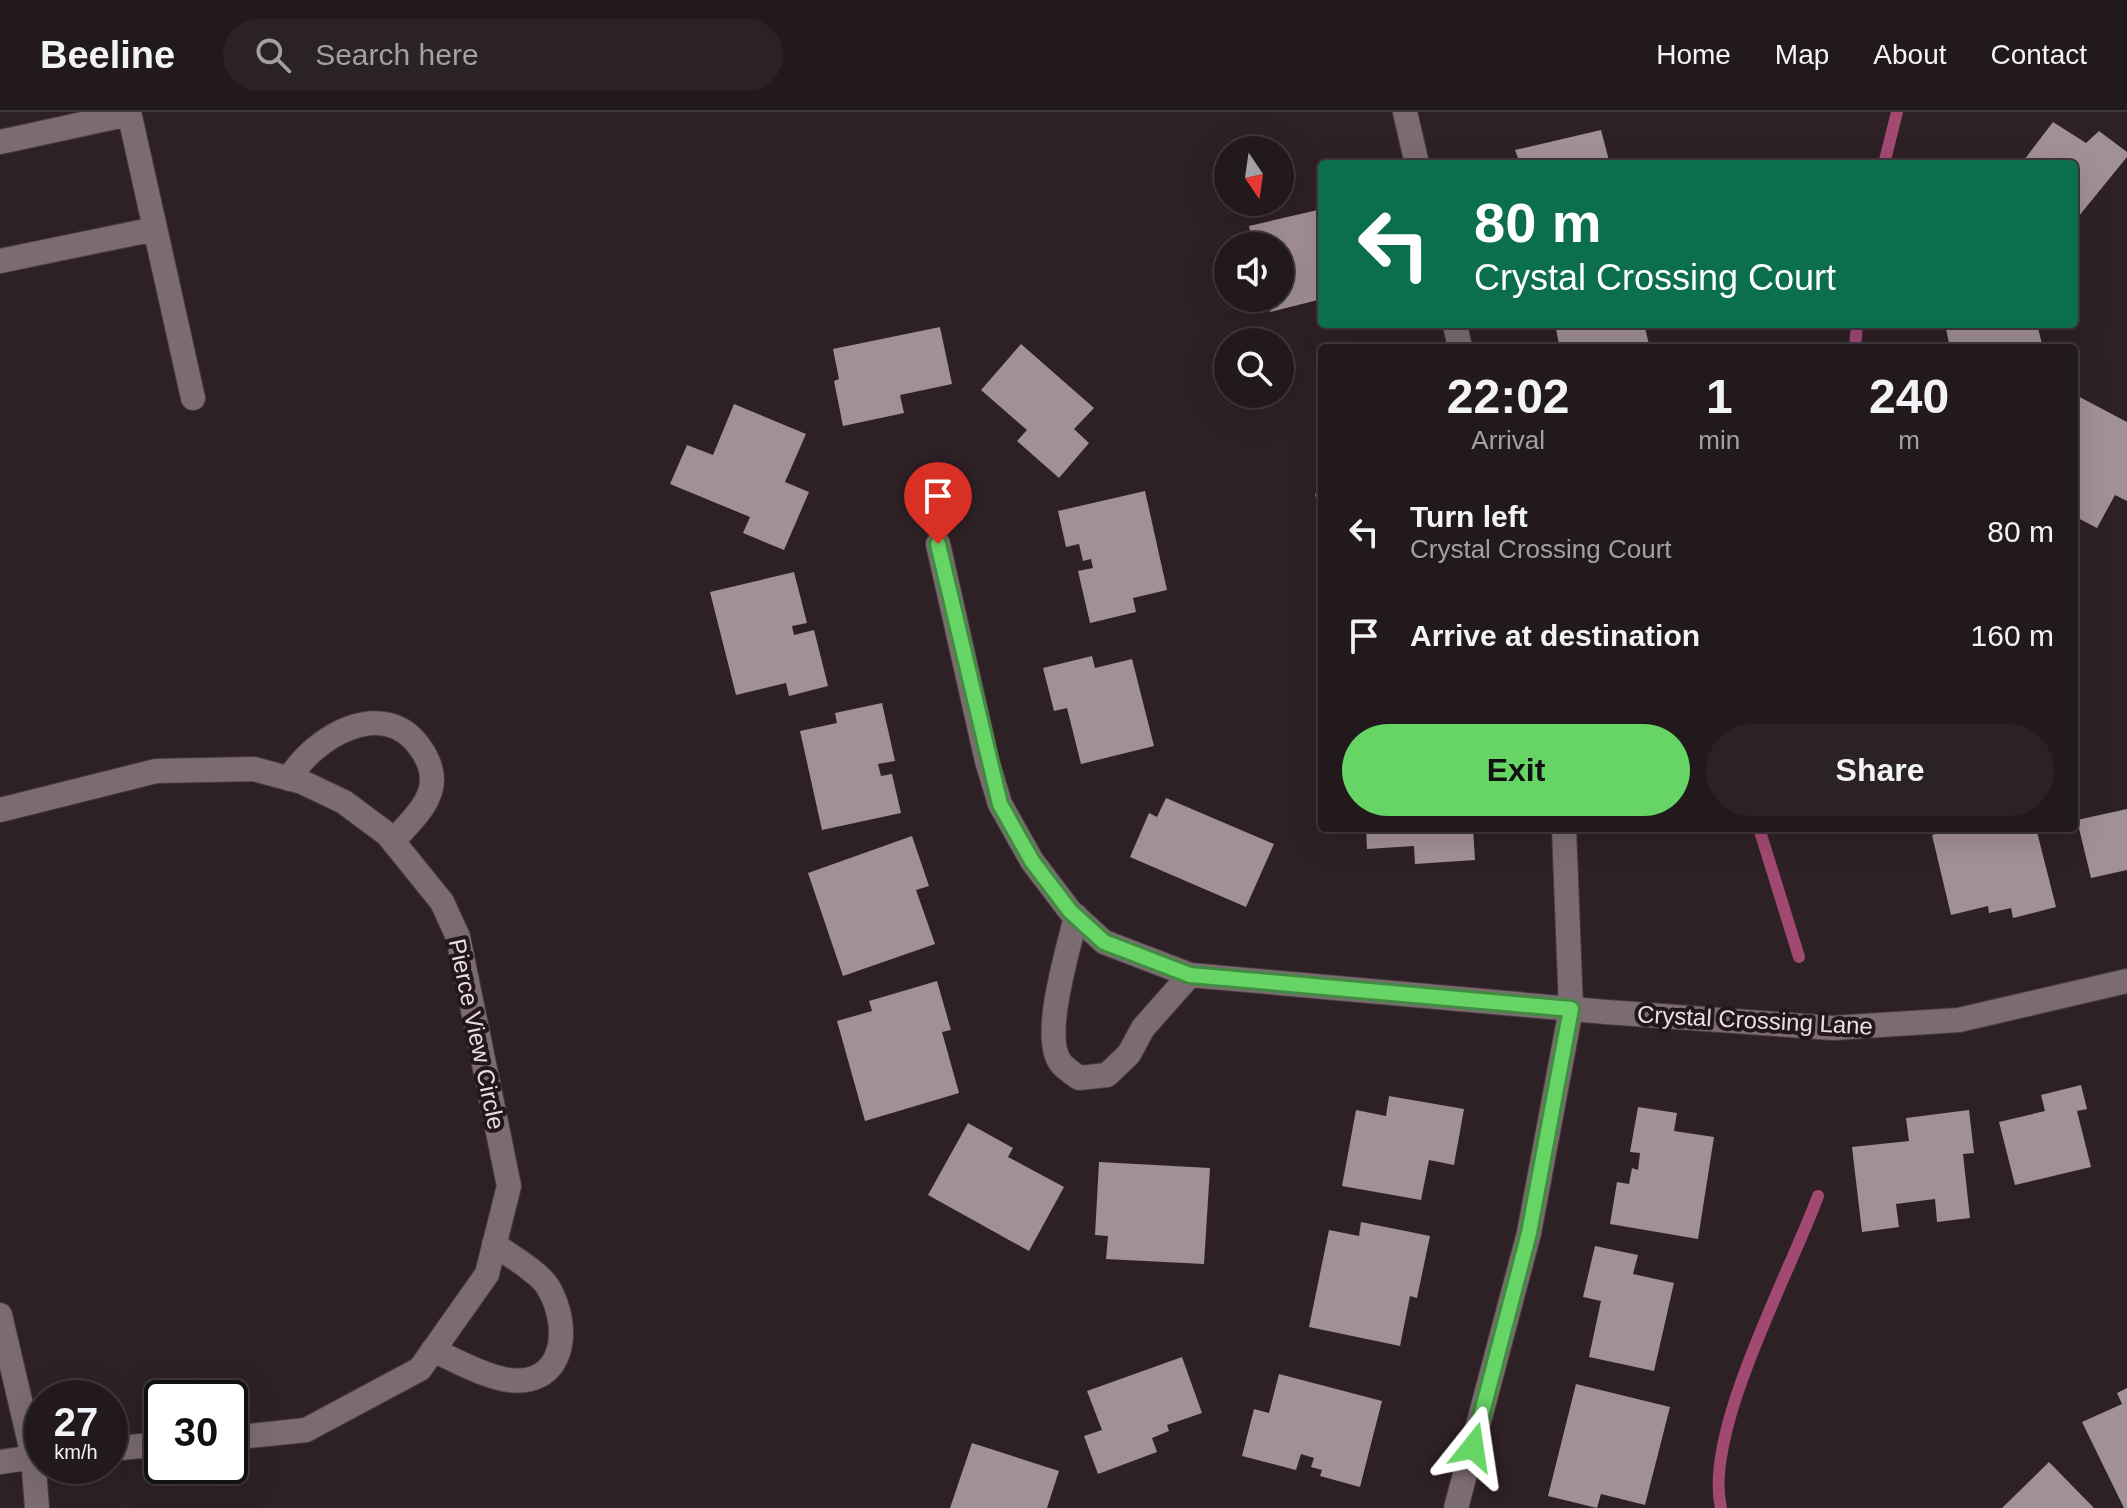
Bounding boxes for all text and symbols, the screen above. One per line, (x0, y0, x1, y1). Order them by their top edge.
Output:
search box (223, 19, 783, 91)
icon: search (251, 33, 295, 77)
text: Beeline (40, 34, 175, 76)
text: Search here (315, 38, 479, 71)
text: Home (1656, 39, 1731, 70)
text: Map (1775, 39, 1829, 70)
text: About (1873, 39, 1947, 70)
text: Contact (1991, 39, 2087, 70)
north arrow (1214, 136, 1294, 216)
map controls (1214, 136, 1294, 408)
text: 80 m (1474, 191, 1602, 254)
icon: left (1342, 192, 1446, 296)
button: sound (1214, 232, 1294, 312)
text: Crystal Crossing Court (1474, 257, 1836, 298)
button: search (1214, 328, 1294, 408)
text: 22:02 (1447, 370, 1570, 423)
text: 1 (1706, 370, 1733, 423)
text: 240 (1869, 370, 1949, 423)
text: Arrival (1471, 425, 1545, 455)
text: min (1698, 425, 1740, 455)
text: m (1898, 425, 1920, 455)
pin (904, 462, 972, 544)
icon: arrive (916, 474, 960, 518)
text: Turn left (1410, 500, 1528, 533)
icon: left (1342, 510, 1386, 554)
text: 80 m (1987, 515, 2054, 548)
text: Crystal Crossing Court (1410, 534, 1672, 564)
icon: arrive (1342, 614, 1386, 658)
text: Arrive at destination (1410, 619, 1700, 652)
text: 160 m (1971, 619, 2054, 652)
button: Exit (1342, 724, 1690, 816)
button: Share (1706, 724, 2054, 816)
street label: Pierce View Circle (444, 936, 510, 1132)
street label: Crystal Crossing Lane (1636, 1000, 1874, 1040)
speed limit sign: 30 (144, 1380, 248, 1484)
text: 27 (54, 1400, 98, 1444)
position arrow (1431, 1405, 1515, 1489)
text: km/h (54, 1441, 98, 1463)

